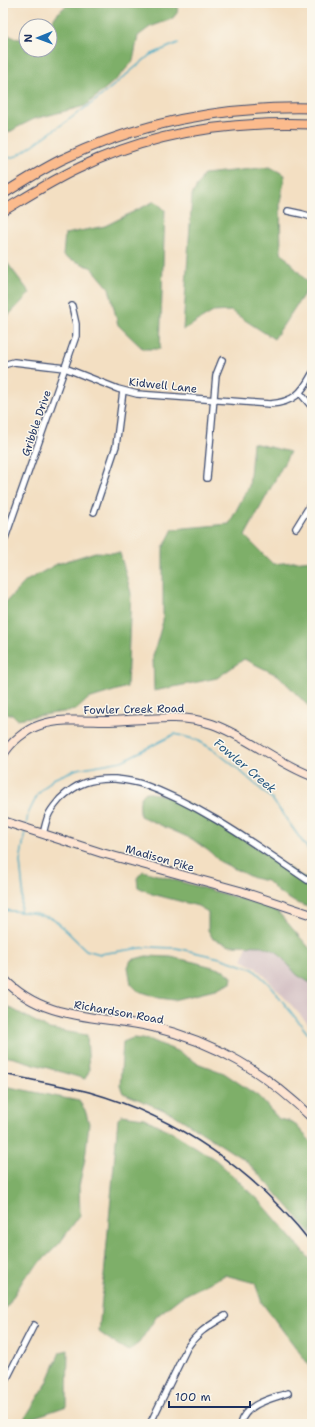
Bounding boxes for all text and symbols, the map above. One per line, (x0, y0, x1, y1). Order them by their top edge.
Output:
north arrow (18, 18, 58, 58)
text: N (21, 33, 36, 43)
street label: Kidwell Lane (128, 374, 198, 397)
street label: Gribble Drive (18, 388, 55, 458)
street label: Fowler Creek Road (83, 701, 185, 718)
water label: Fowler Creek (210, 735, 280, 797)
street label: Madison Pike (124, 841, 196, 875)
street label: Richardson Road (73, 997, 165, 1028)
scale bar (169, 1383, 250, 1409)
text: 100 m (175, 1389, 211, 1405)

